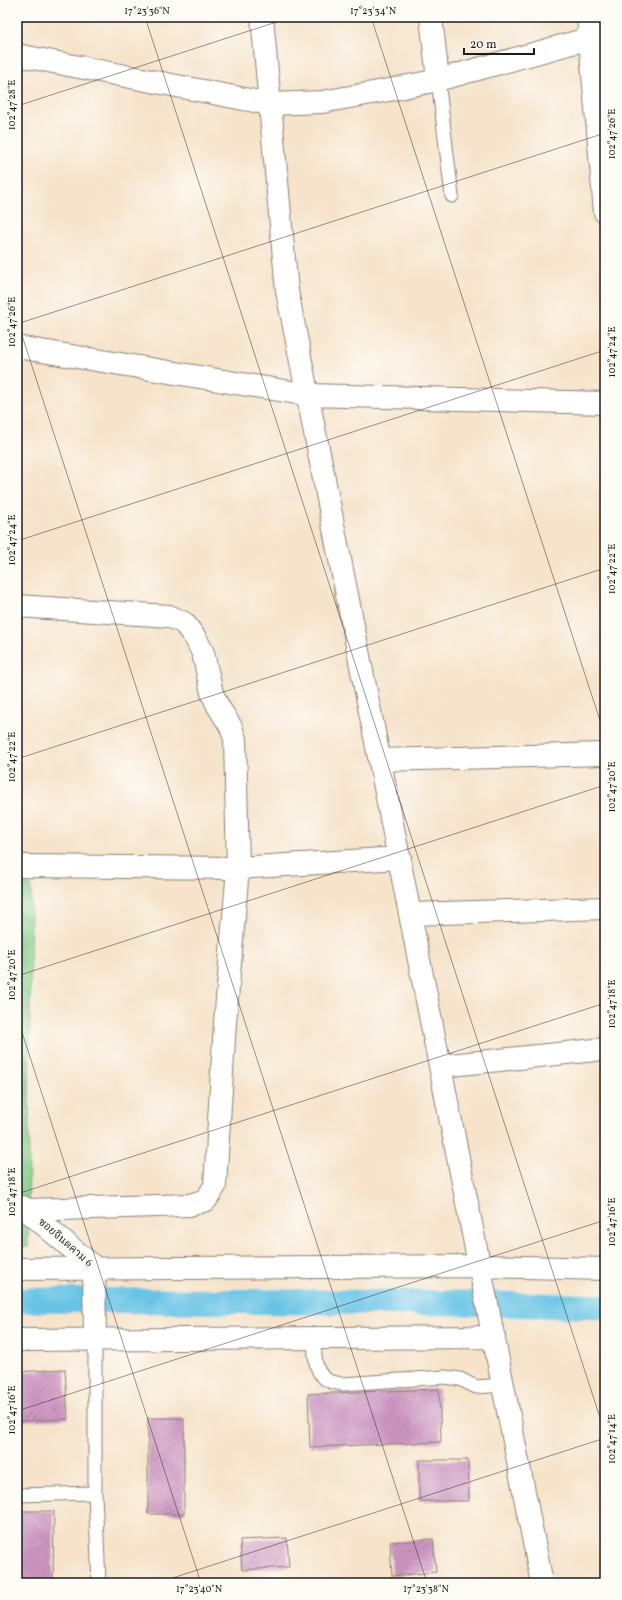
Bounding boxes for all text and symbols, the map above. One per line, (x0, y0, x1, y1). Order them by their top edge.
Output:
text: 17°23'36"N (124, 4, 170, 18)
text: 17°23'34"N (350, 4, 397, 18)
scale bar (464, 30, 534, 56)
text: 20 m (470, 37, 497, 53)
text: 102°47'28"E (5, 80, 19, 130)
text: 102°47'26"E (605, 109, 619, 159)
text: 102°47'26"E (5, 297, 19, 347)
text: 102°47'24"E (605, 327, 619, 377)
text: 102°47'24"E (5, 515, 19, 565)
text: 102°47'22"E (605, 544, 619, 594)
text: 102°47'22"E (5, 732, 19, 782)
text: 102°47'20"E (605, 761, 619, 813)
text: 102°47'20"E (5, 949, 19, 1001)
text: 102°47'18"E (605, 979, 619, 1029)
text: 102°47'18"E (5, 1167, 19, 1217)
text: 102°47'16"E (605, 1197, 619, 1247)
street label: ซอยจินตคาม 6 (35, 1215, 96, 1271)
text: 102°47'16"E (5, 1385, 19, 1435)
text: 102°47'14"E (605, 1414, 619, 1464)
text: 17°23'40"N (176, 1582, 223, 1596)
text: 17°23'38"N (403, 1582, 449, 1596)

